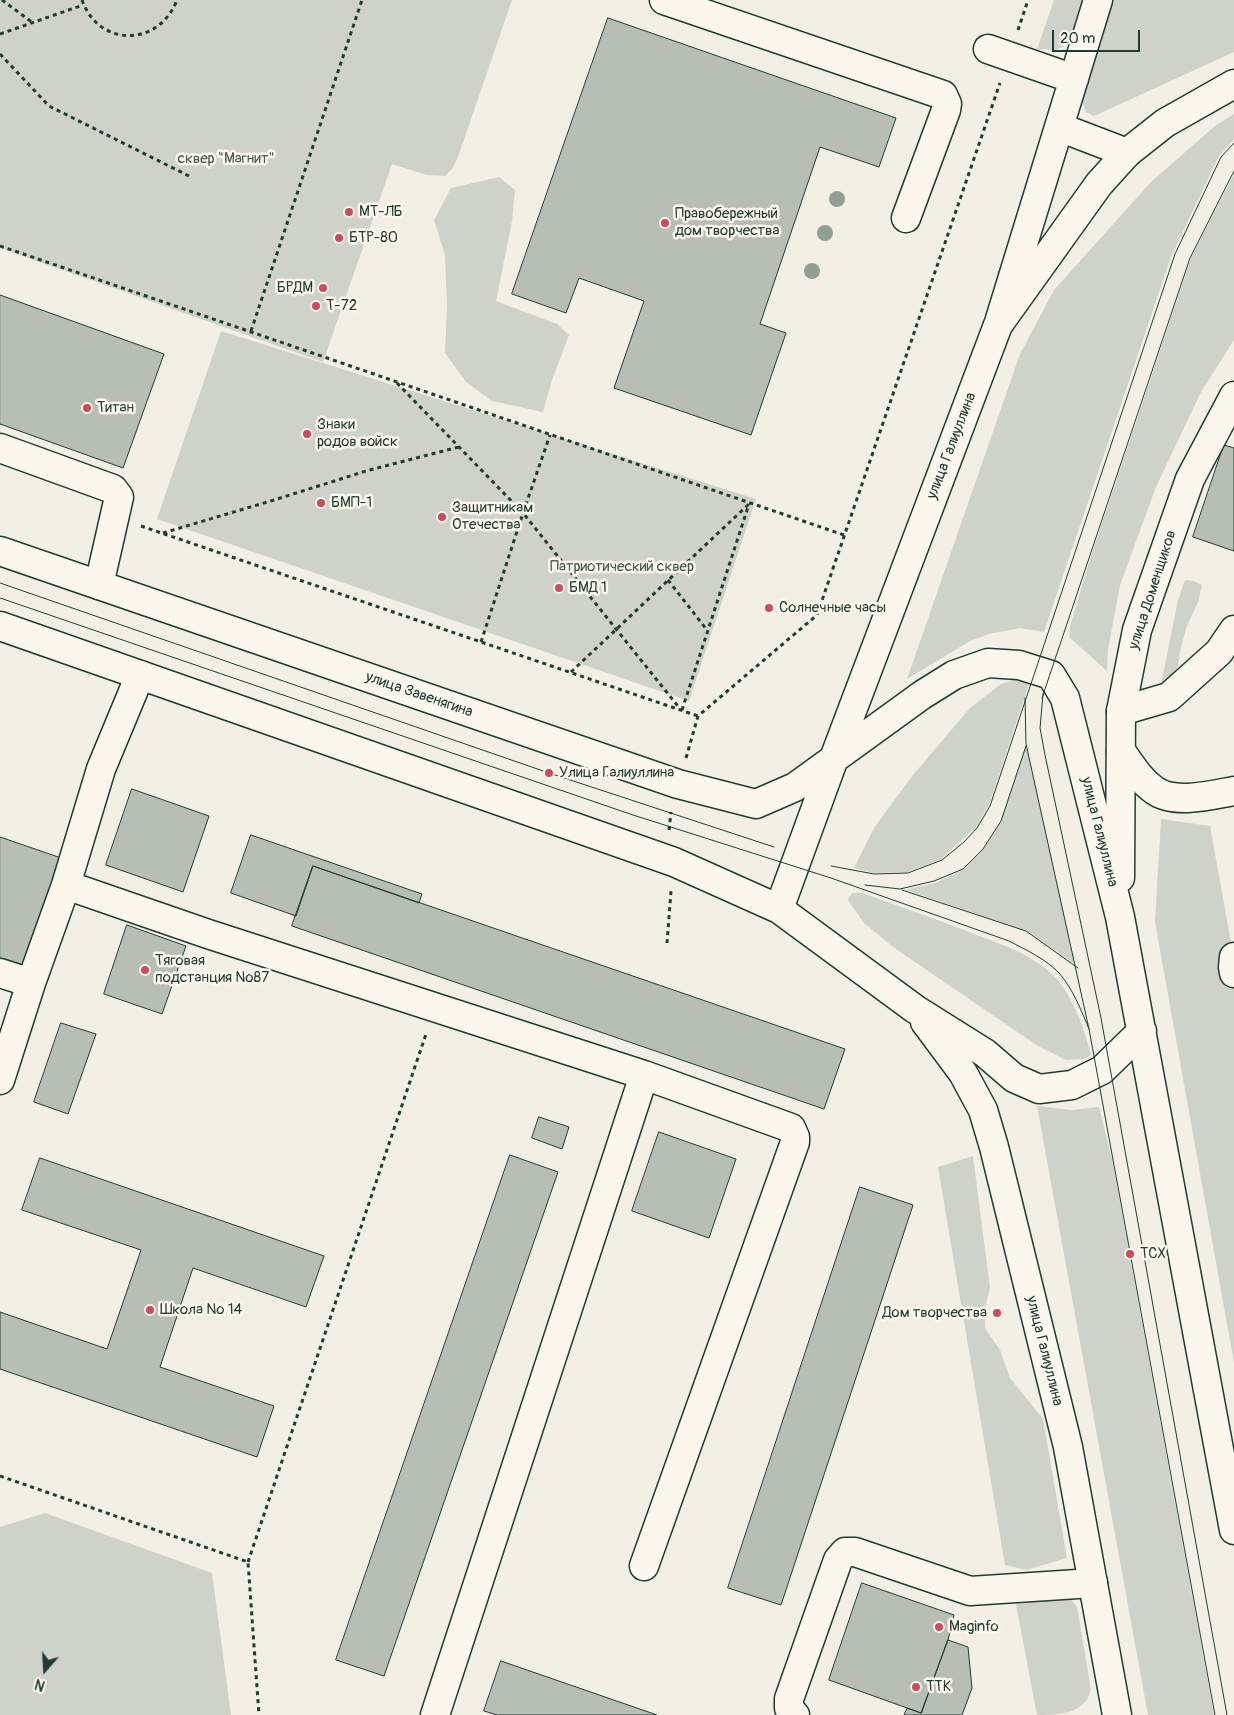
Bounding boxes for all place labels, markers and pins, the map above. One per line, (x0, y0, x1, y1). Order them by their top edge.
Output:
place label: МТ-ЛБ (359, 203, 403, 221)
place label: Правобережный дом творчества (675, 205, 779, 240)
marker: МТ-ЛБ (343, 206, 355, 218)
marker: Правобережный дом творчества (659, 217, 671, 229)
place label: БТР-80 (349, 229, 398, 247)
marker: БТР-80 (333, 232, 345, 244)
place label: БРДМ (277, 279, 313, 297)
marker: БРДМ (317, 282, 329, 294)
place label: Т-72 (326, 297, 357, 315)
marker: Т-72 (310, 300, 322, 312)
place label: Титан (97, 399, 134, 417)
marker: Титан (81, 402, 93, 414)
place label: Знаки родов войск (317, 416, 398, 451)
marker: Знаки родов войск (301, 428, 313, 440)
place label: БМП-1 (331, 494, 372, 512)
marker: БМП-1 (315, 497, 327, 509)
place label: Защитникам Отечества (452, 499, 533, 534)
marker: Защитникам Отечества (436, 511, 448, 523)
place label: БМД 1 (569, 579, 607, 597)
marker: БМД 1 (553, 582, 565, 594)
place label: Солнечные часы (779, 599, 886, 617)
marker: Солнечные часы (763, 602, 775, 614)
place label: Улица Галиуллина (559, 764, 674, 782)
marker: Улица Галиуллина (543, 767, 555, 779)
place label: Тяговая подстанция №87 (155, 952, 269, 987)
marker: Тяговая подстанция №87 (139, 964, 151, 976)
place label: ТСХ (1140, 1245, 1166, 1263)
marker: ТСХ (1124, 1248, 1136, 1260)
place label: Школа № 14 (160, 1301, 242, 1319)
marker: Школа № 14 (144, 1304, 156, 1316)
place label: Дом творчества (883, 1304, 987, 1322)
marker: Дом творчества (991, 1307, 1003, 1319)
place label: Maginfo (949, 1618, 999, 1636)
marker: Maginfo (933, 1621, 945, 1633)
place label: ТТК (926, 1678, 951, 1696)
marker: ТТК (910, 1681, 922, 1693)

